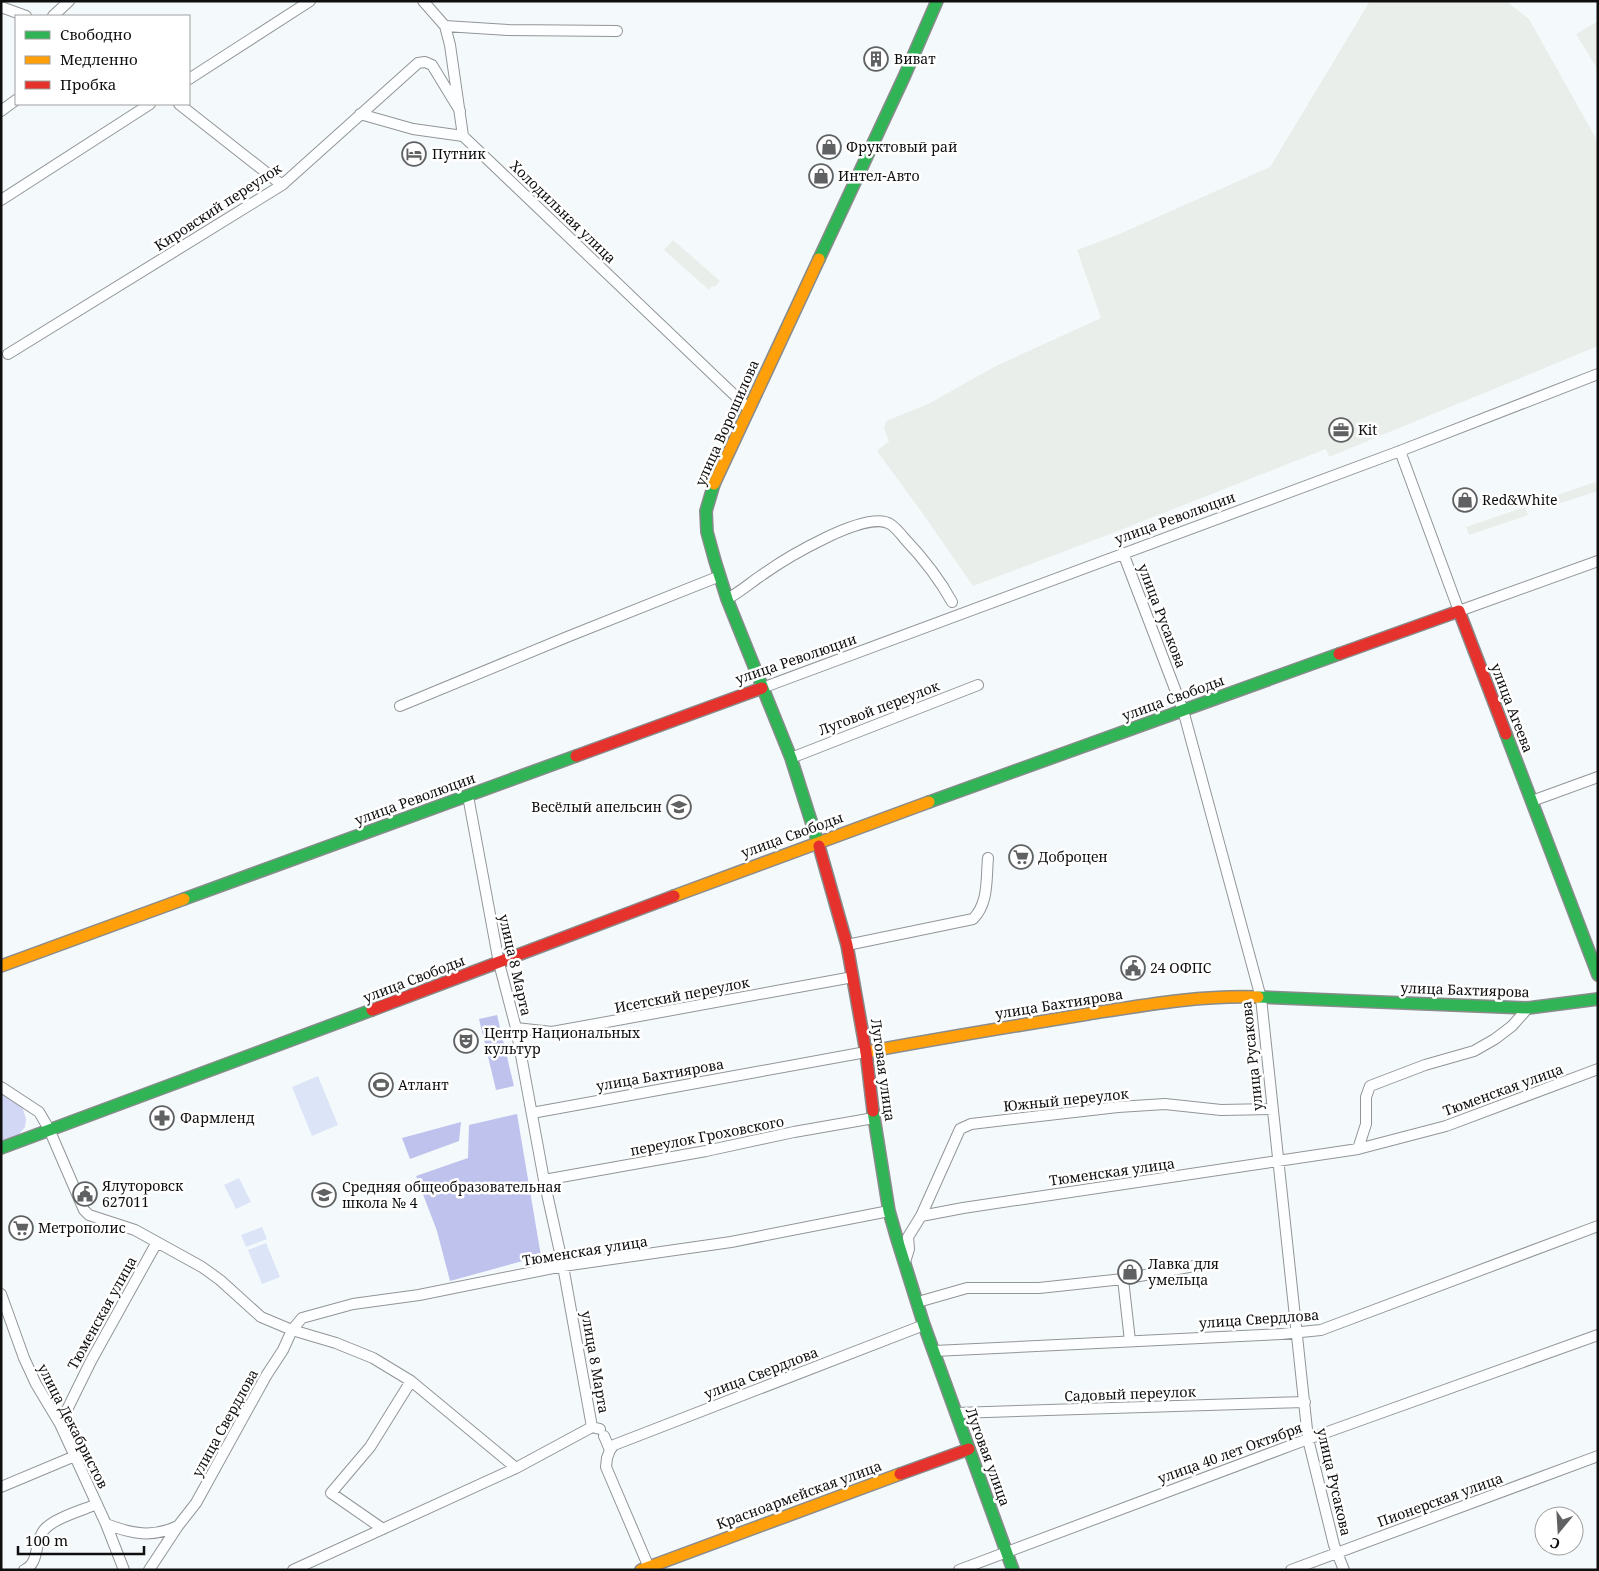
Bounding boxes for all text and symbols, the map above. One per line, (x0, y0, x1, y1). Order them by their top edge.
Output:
legend (15, 15, 190, 105)
text: Свободно (60, 24, 132, 44)
building icon: Виват (863, 46, 889, 72)
text: Медленно (60, 49, 138, 69)
place label: Виват (894, 49, 936, 68)
text: Пробка (60, 74, 116, 94)
shop icon: Фруктовый рай (816, 134, 842, 160)
place label: Фруктовый рай (846, 137, 957, 156)
hotel icon: Путник (401, 141, 427, 167)
place label: Путник (432, 144, 486, 163)
street label: Холодильная улица (506, 156, 620, 267)
street label: Кировский переулок (151, 158, 285, 255)
shop icon: Интел-Авто (808, 163, 834, 189)
place label: Интел-Авто (838, 166, 920, 185)
street label: улица Ворошилова (690, 357, 763, 489)
office icon: Kit (1328, 417, 1354, 443)
place label: Kit (1358, 420, 1377, 439)
street label: улица Революции (1112, 487, 1238, 548)
shop icon: Red&White (1452, 487, 1478, 513)
place label: Red&White (1482, 490, 1558, 509)
street label: улица Русакова (1134, 561, 1191, 671)
street label: улица Революции (733, 629, 859, 688)
street label: улица Агеева (1487, 660, 1538, 755)
street label: улица Свободы (1119, 670, 1227, 725)
street label: Луговой переулок (816, 675, 943, 739)
street label: улица Революции (352, 768, 478, 829)
school or university icon: Весёлый апельсин (666, 794, 692, 820)
place label: Весёлый апельсин (531, 797, 662, 816)
street label: улица Свободы (738, 807, 846, 862)
supermarket icon: Доброцен (1008, 844, 1034, 870)
place label: Доброцен (1038, 847, 1108, 866)
street label: улица 8 Марта (495, 912, 536, 1018)
street label: улица Свободы (360, 950, 467, 1007)
public building icon: 24 ОФПС (1120, 955, 1146, 981)
place label: 24 ОФПС (1150, 958, 1212, 977)
street label: Исетский переулок (613, 972, 752, 1017)
street label: улица Бахтиярова (1400, 978, 1530, 1001)
street label: улица Бахтиярова (994, 984, 1124, 1023)
street label: улица Русакова (1236, 1000, 1267, 1112)
street label: Луговая улица (867, 1017, 900, 1123)
place label: Центр Национальных культур (484, 1023, 641, 1058)
theatre icon: Центр Национальных культур (453, 1028, 479, 1054)
street label: улица Бахтиярова (595, 1054, 725, 1095)
street label: Тюменская улица (1440, 1059, 1566, 1120)
sports icon: Атлант (368, 1072, 394, 1098)
place label: Атлант (398, 1075, 449, 1094)
street label: Южный переулок (1003, 1083, 1130, 1116)
pharmacy icon: Фармленд (149, 1105, 175, 1131)
place label: Фармленд (180, 1108, 255, 1127)
street label: переулок Гроховского (628, 1111, 786, 1160)
street label: Тюменская улица (1048, 1153, 1176, 1190)
place label: Ялуторовск 627011 (101, 1176, 184, 1211)
place label: Средняя общеобразовательная школа № 4 (342, 1177, 561, 1212)
public building icon: Ялуторовск 627011 (72, 1181, 98, 1207)
school or university icon: Средняя общеобразовательная школа № 4 (311, 1182, 337, 1208)
supermarket icon: Метрополис (8, 1215, 34, 1241)
place label: Метрополис (38, 1218, 126, 1237)
street label: Тюменская улица (521, 1231, 649, 1270)
street label: Тюменская улица (63, 1253, 141, 1373)
place label: Лавка для умельца (1148, 1254, 1219, 1289)
shop icon: Лавка для умельца (1117, 1259, 1143, 1285)
street label: улица Свердлова (1198, 1305, 1320, 1332)
street label: улица 8 Марта (577, 1309, 614, 1415)
street label: улица Свердлова (701, 1342, 821, 1403)
street label: улица Декабристов (34, 1360, 113, 1492)
street label: улица Свердлова (187, 1365, 262, 1480)
street label: Садовый переулок (1064, 1382, 1197, 1405)
street label: Луговая улица (962, 1405, 1015, 1509)
street label: улица 40 лет Октября (1155, 1418, 1305, 1488)
street label: улица Русакова (1313, 1426, 1356, 1538)
street label: Красноармейская улица (714, 1456, 884, 1533)
street label: Пионерская улица (1374, 1468, 1505, 1531)
north arrow (1534, 1506, 1584, 1556)
scale bar (18, 1524, 144, 1556)
text: 100 m (25, 1530, 68, 1550)
text: С (1548, 1533, 1562, 1554)

